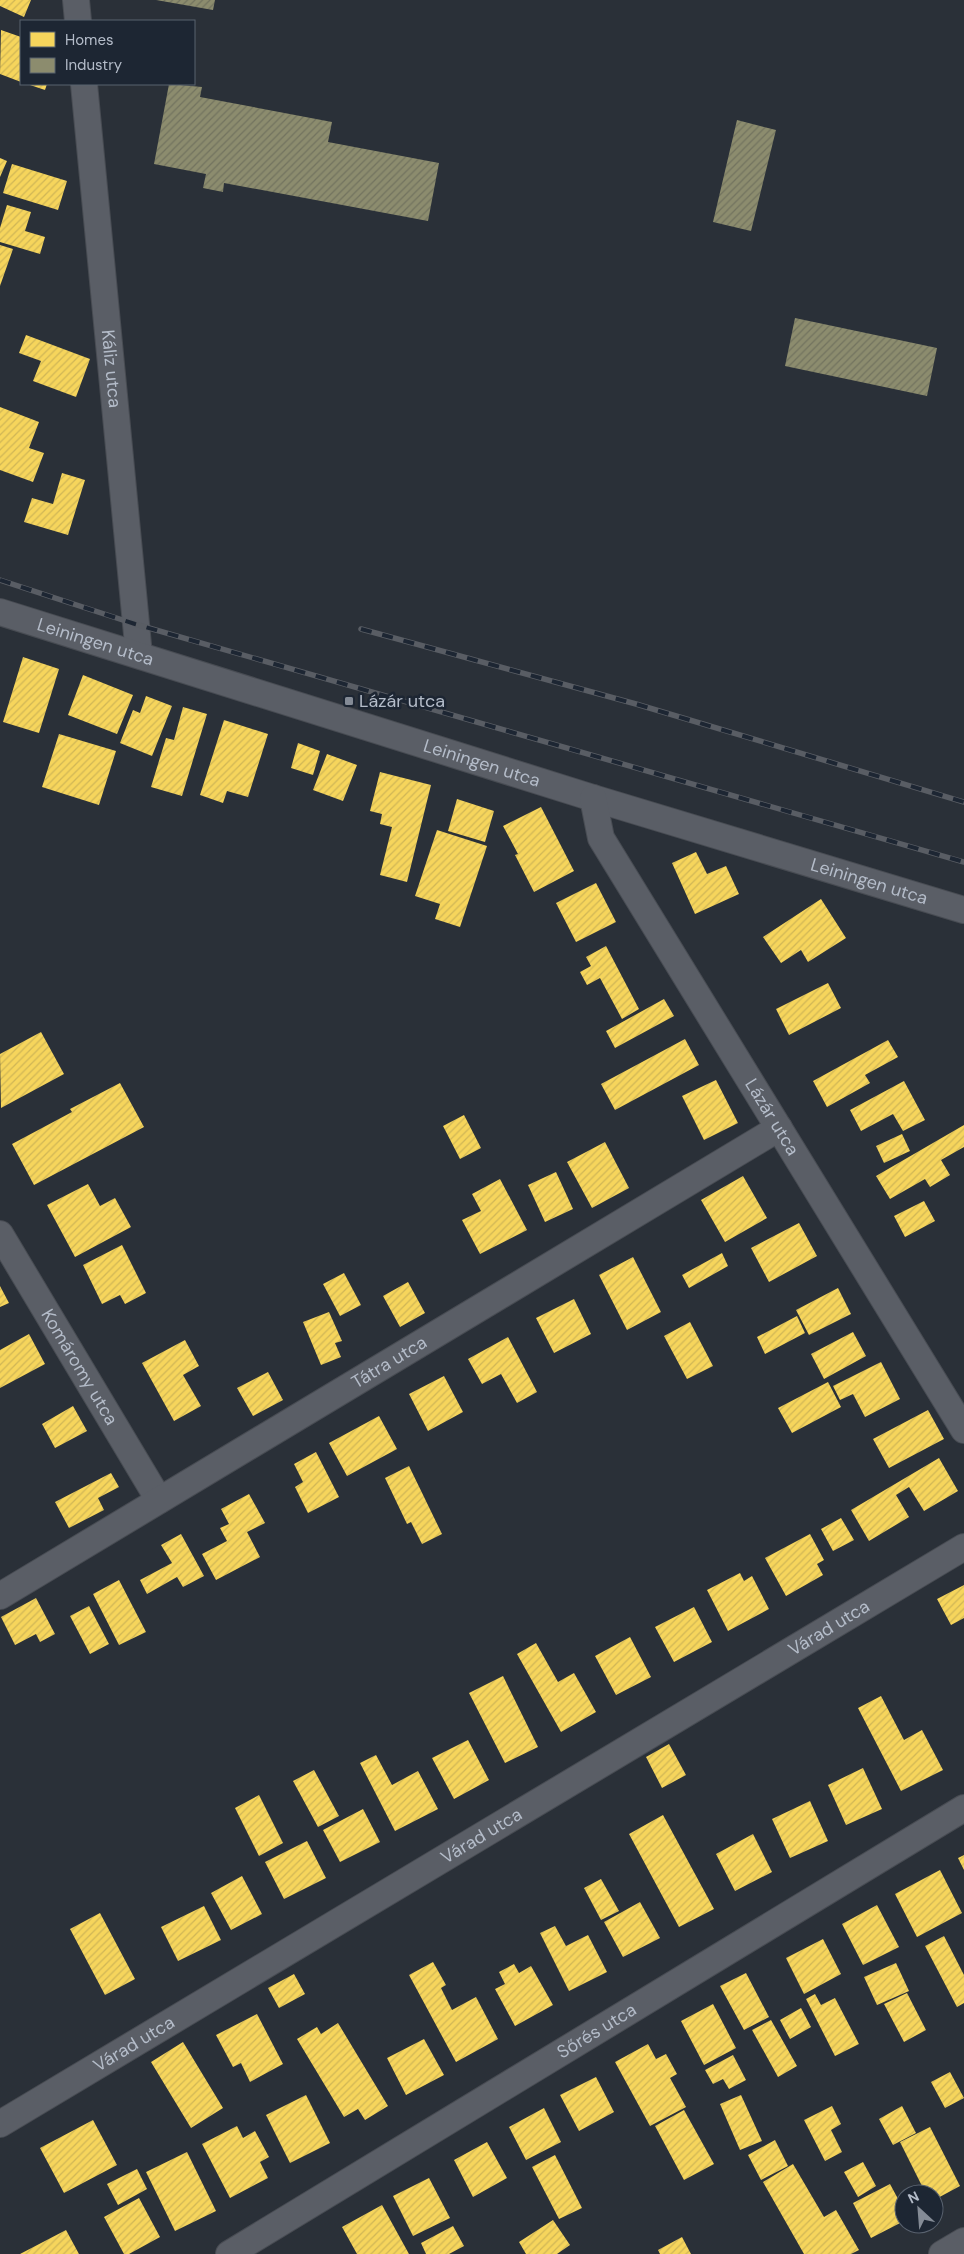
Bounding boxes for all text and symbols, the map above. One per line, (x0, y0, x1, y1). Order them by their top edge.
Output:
legend (20, 20, 195, 85)
text: Homes (65, 30, 114, 50)
text: Industry (65, 55, 123, 75)
street label: Káliz utca (96, 328, 127, 409)
street label: Leiningen utca (34, 612, 157, 671)
place label: Lázár utca (359, 689, 445, 713)
marker: Lázár utca (343, 695, 355, 707)
street label: Leiningen utca (421, 734, 543, 793)
street label: Leiningen utca (808, 852, 931, 910)
street label: Lázár utca (739, 1074, 805, 1160)
street label: Komáromy utca (36, 1305, 124, 1430)
street label: Tátra utca (347, 1330, 431, 1394)
street label: Várad utca (784, 1594, 874, 1661)
street label: Várad utca (436, 1802, 526, 1869)
street label: Sőrés utca (552, 1998, 641, 2064)
street label: Várad utca (89, 2010, 179, 2077)
north arrow (894, 2184, 944, 2234)
text: N (905, 2187, 922, 2208)

